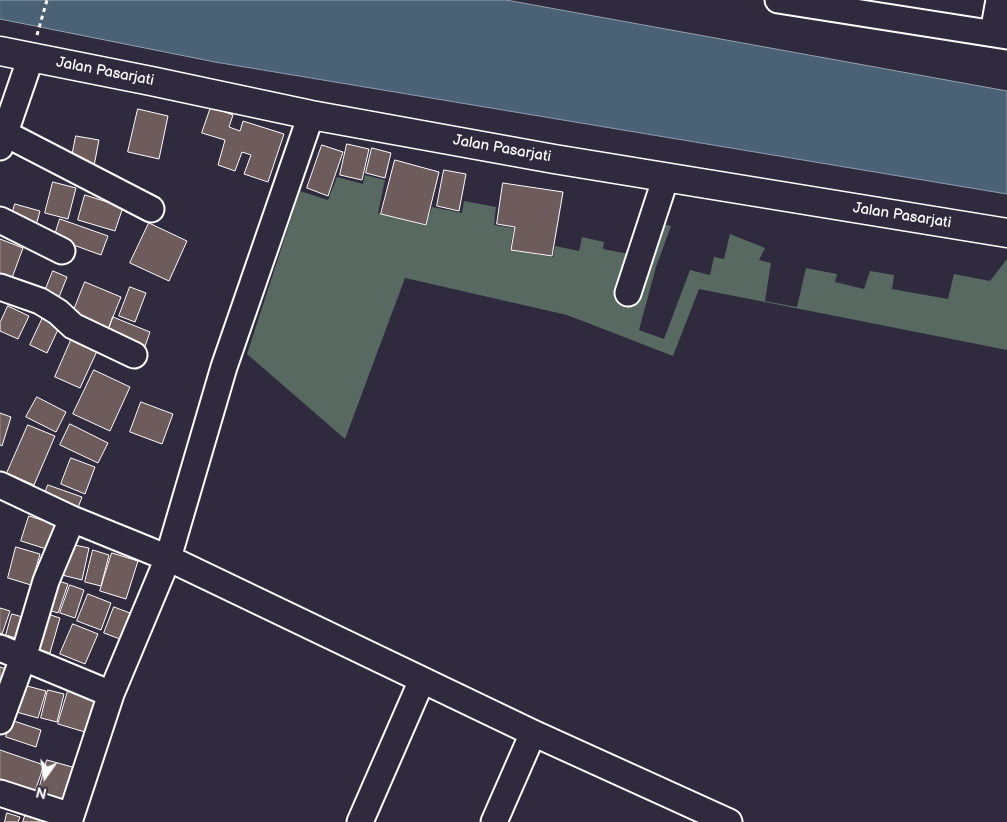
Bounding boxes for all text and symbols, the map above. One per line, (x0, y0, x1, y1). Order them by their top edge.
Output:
street label: Jalan Pasarjati (55, 54, 155, 90)
street label: Jalan Pasarjati (452, 132, 552, 166)
street label: Jalan Pasarjati (852, 199, 952, 233)
north arrow (20, 752, 70, 802)
text: N (34, 783, 49, 802)

